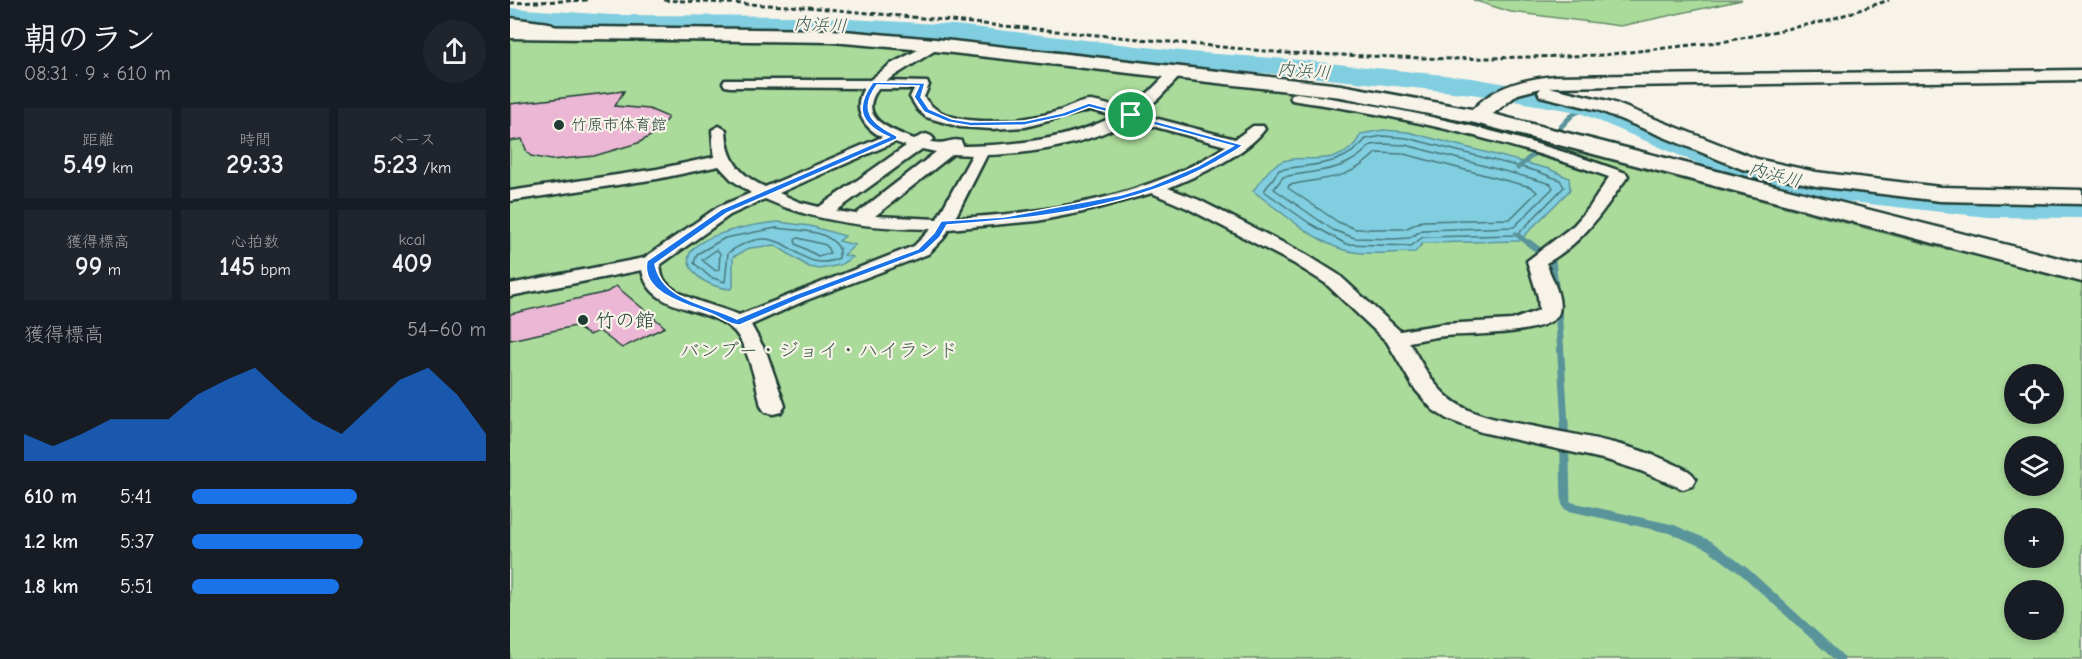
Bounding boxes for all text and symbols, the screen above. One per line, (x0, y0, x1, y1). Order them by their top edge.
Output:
water label: 内浜川 (792, 13, 848, 37)
text: 朝のラン (24, 20, 156, 58)
button: share (423, 20, 486, 83)
water label: 内浜川 (1276, 58, 1332, 84)
text: 08:31 · 9 × 610 m (24, 62, 171, 85)
pin (1105, 89, 1156, 140)
icon: arrive (1114, 98, 1147, 131)
place label: 竹原市体育館 (571, 116, 667, 134)
marker: 竹原市体育館 (552, 118, 566, 132)
text: 距離 (82, 131, 114, 149)
text: 時間 (239, 131, 271, 149)
text: ペース (388, 131, 436, 149)
text: 5.49 (63, 150, 107, 180)
text: 29:33 (226, 150, 284, 180)
text: 5:23 (373, 150, 418, 180)
water label: 内浜川 (1746, 158, 1804, 192)
text: km (107, 159, 133, 177)
text: /km (418, 159, 451, 177)
text: kcal (399, 231, 425, 249)
text: 獲得標高 (66, 233, 130, 251)
text: 心拍数 (231, 233, 279, 251)
text: 409 (392, 249, 432, 279)
text: 99 (75, 252, 102, 282)
text: 145 (219, 252, 255, 282)
text: m (102, 261, 121, 279)
text: bpm (255, 261, 291, 279)
place label: 竹の館 (595, 309, 655, 332)
marker: 竹の館 (576, 313, 590, 327)
text: 54–60 m (407, 318, 486, 341)
text: 獲得標高 (24, 323, 104, 346)
park label: バンブー・ジョイ・ハイランド (680, 339, 959, 362)
map controls (2004, 364, 2064, 640)
button: locate (2004, 364, 2064, 424)
button: layers (2004, 436, 2064, 496)
text: 610 m (24, 485, 77, 508)
text: 5:41 (120, 485, 152, 508)
button: + (2004, 508, 2064, 568)
text: 1.2 km (24, 530, 78, 553)
text: 5:37 (120, 530, 154, 553)
text: 1.8 km (24, 575, 79, 598)
text: 5:51 (120, 575, 153, 598)
button: − (2004, 580, 2064, 640)

